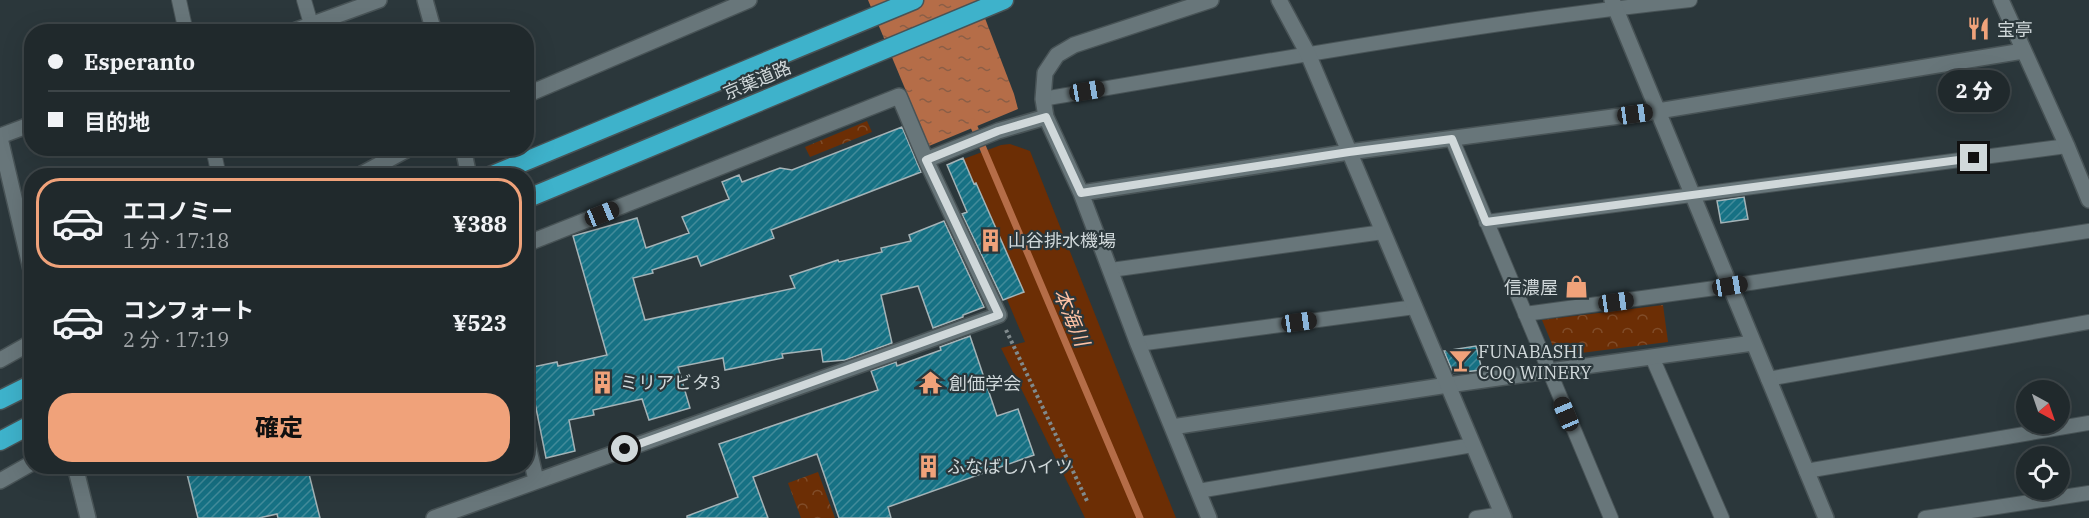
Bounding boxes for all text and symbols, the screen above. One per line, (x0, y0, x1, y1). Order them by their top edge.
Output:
restaurant icon: 宝亭 (1966, 16, 1992, 42)
place label: 宝亭 (1997, 18, 2033, 41)
text: Esperanto (84, 47, 195, 76)
street label: 京葉道路 (719, 55, 795, 105)
callout: 2 分 (1938, 71, 2010, 113)
text: 2 分 (1956, 77, 1992, 104)
car (1068, 79, 1106, 103)
car (1616, 103, 1654, 125)
text: 目的地 (84, 107, 150, 136)
route end (1960, 144, 1987, 171)
icon: car (51, 196, 105, 250)
text: エコノミー (123, 196, 233, 225)
car (582, 199, 622, 229)
text: ¥388 (452, 209, 507, 238)
text: 1 分 · 17:18 (123, 227, 229, 254)
building icon: 山谷排水機場 (977, 227, 1003, 253)
place label: 山谷排水機場 (1008, 229, 1116, 252)
shop icon: 信濃屋 (1563, 274, 1589, 300)
car (1711, 274, 1749, 298)
place label: 信濃屋 (1504, 276, 1558, 299)
water label: 本海川 (1048, 284, 1097, 352)
car (1597, 291, 1635, 313)
icon: car (51, 295, 105, 349)
text: コンフォート (123, 295, 254, 324)
text: ¥523 (452, 308, 507, 337)
car (1280, 311, 1318, 333)
text: 2 分 · 17:19 (123, 326, 229, 353)
place label: FUNABASHI COQ WINERY (1478, 340, 1592, 384)
bar icon: FUNABASHI COQ WINERY (1447, 348, 1473, 374)
building icon: ミリアビタ3 (589, 369, 615, 395)
temple icon: 創価学会 (918, 370, 944, 396)
place label: ミリアビタ3 (620, 371, 721, 394)
place label: 創価学会 (949, 372, 1021, 395)
north arrow (2016, 380, 2070, 434)
map controls (2016, 380, 2070, 500)
button: 確定 (48, 393, 510, 462)
car (1551, 394, 1581, 434)
route start (611, 435, 638, 462)
button: locate (2016, 446, 2070, 500)
building icon: ふなばしハイツ (916, 453, 942, 479)
place label: ふなばしハイツ (947, 455, 1073, 478)

